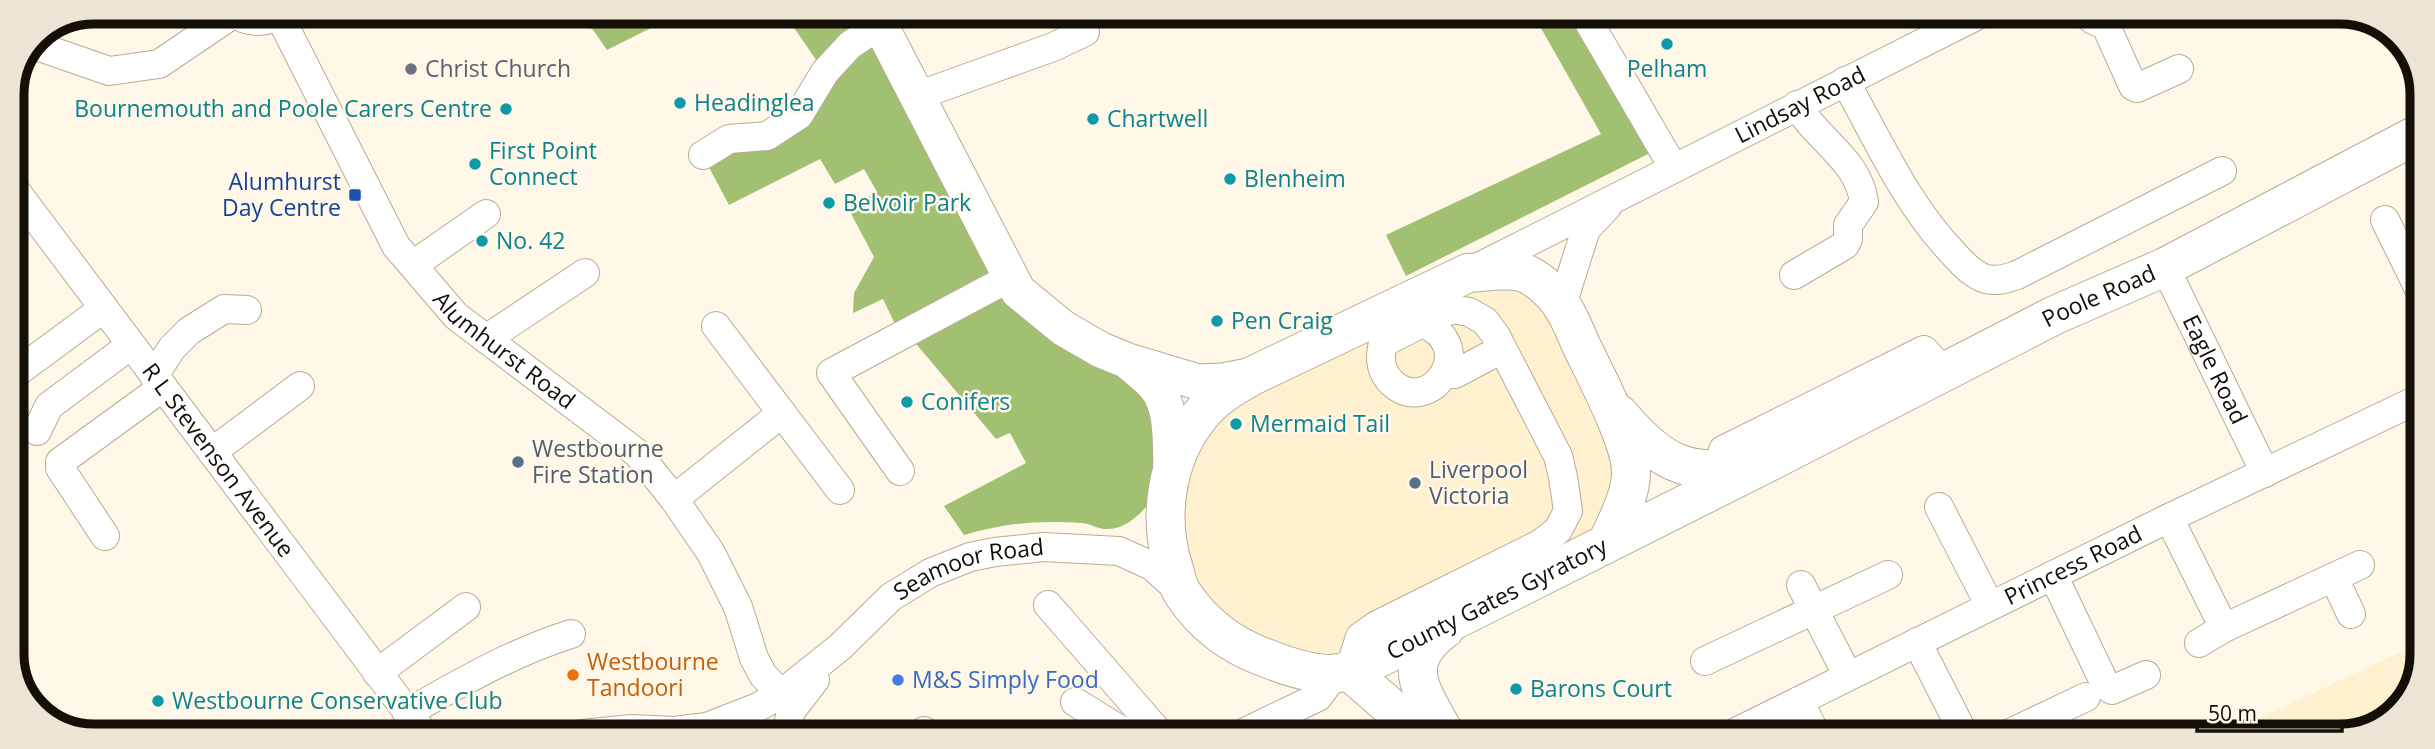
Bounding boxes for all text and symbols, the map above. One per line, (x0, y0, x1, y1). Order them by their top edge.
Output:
marker: Pelham (1659, 36, 1675, 52)
place label: Christ Church (425, 52, 571, 84)
place label: Pelham (1627, 52, 1707, 84)
street label: Lindsay Road (1729, 58, 1870, 150)
marker: Christ Church (403, 61, 419, 77)
place label: Headinglea (694, 86, 815, 118)
place label: Bournemouth and Poole Carers Centre (74, 92, 492, 124)
marker: Headinglea (672, 95, 688, 111)
marker: Bournemouth and Poole Carers Centre (498, 101, 514, 117)
place label: Chartwell (1107, 102, 1208, 134)
marker: Chartwell (1085, 111, 1101, 127)
place label: First Point Connect (489, 134, 597, 192)
marker: First Point Connect (467, 156, 483, 172)
place label: Blenheim (1244, 162, 1346, 194)
place label: Alumhurst Day Centre (222, 165, 341, 223)
marker: Blenheim (1222, 171, 1238, 187)
place label: Belvoir Park (843, 186, 971, 218)
marker: Alumhurst Day Centre (347, 187, 363, 203)
marker: Belvoir Park (821, 195, 837, 211)
place label: No. 42 (496, 224, 565, 256)
marker: No. 42 (474, 233, 490, 249)
street label: Poole Road (2036, 256, 2160, 334)
street label: Alumhurst Road (426, 284, 582, 416)
place label: Pen Craig (1231, 304, 1333, 336)
street label: Eagle Road (2176, 309, 2256, 429)
marker: Pen Craig (1209, 313, 1225, 329)
street label: R L Stevenson Avenue (135, 356, 302, 563)
place label: Conifers (921, 385, 1010, 417)
marker: Conifers (899, 394, 915, 410)
place label: Mermaid Tail (1250, 407, 1390, 439)
marker: Mermaid Tail (1228, 416, 1244, 432)
place label: Westbourne Fire Station (532, 432, 664, 490)
place label: Liverpool Victoria (1429, 453, 1528, 511)
marker: Westbourne Fire Station (510, 454, 526, 470)
marker: Liverpool Victoria (1407, 475, 1423, 491)
street label: Princess Road (1998, 517, 2147, 612)
street label: County Gates Gyratory (1380, 529, 1613, 667)
street label: Seamoor Road (887, 530, 1045, 607)
place label: Westbourne Tandoori (587, 645, 719, 703)
place label: M&S Simply Food (912, 663, 1099, 695)
marker: Westbourne Tandoori (565, 667, 581, 683)
marker: M&S Simply Food (890, 672, 906, 688)
place label: Barons Court (1530, 672, 1672, 704)
marker: Barons Court (1508, 681, 1524, 697)
place label: Westbourne Conservative Club (172, 684, 503, 716)
scale bar (2197, 690, 2342, 734)
marker: Westbourne Conservative Club (150, 693, 166, 709)
text: 50 m (2208, 699, 2257, 727)

